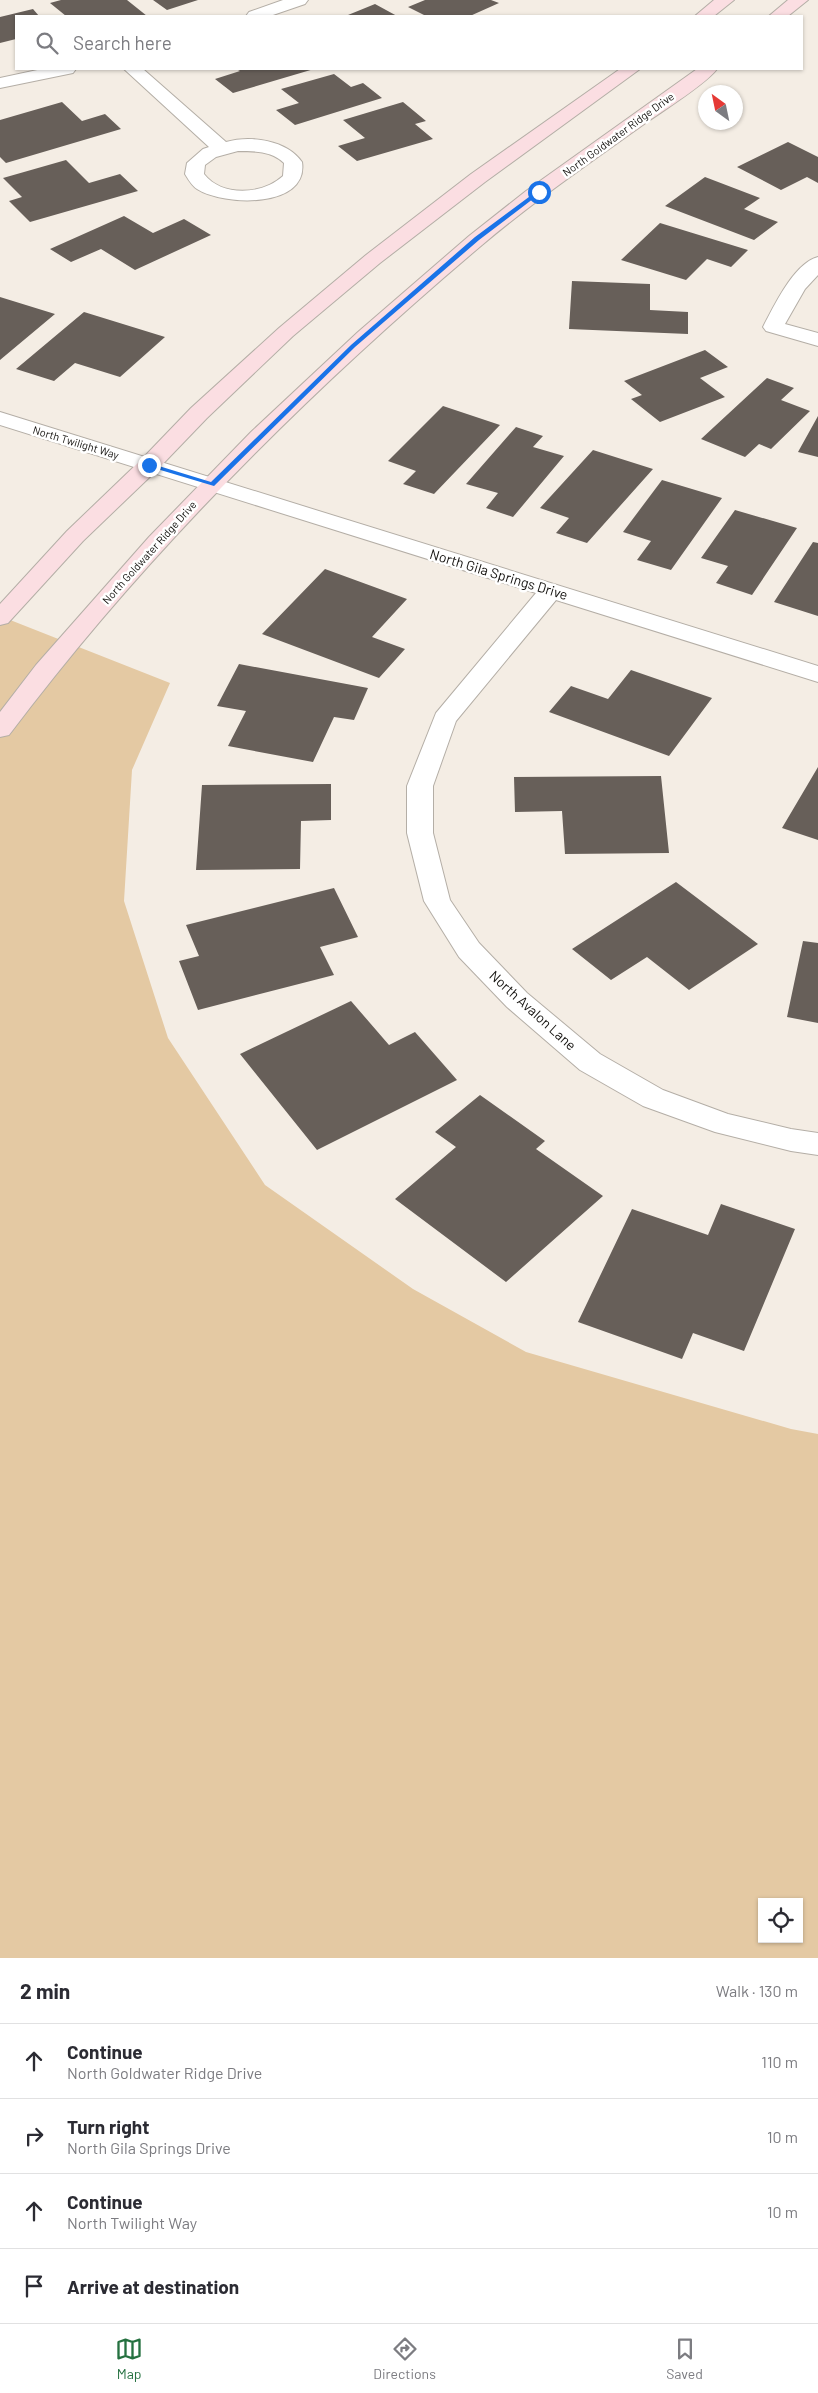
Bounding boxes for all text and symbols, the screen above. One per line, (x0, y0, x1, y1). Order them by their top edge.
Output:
search box (15, 15, 803, 70)
icon: search (33, 29, 61, 57)
text: Search here (73, 31, 172, 54)
north arrow (698, 85, 743, 130)
street label: North Goldwater Ridge Drive (560, 89, 676, 179)
route start (528, 181, 551, 204)
street label: North Twilight Way (31, 423, 121, 461)
route end (138, 454, 161, 477)
street label: North Goldwater Ridge Drive (99, 498, 199, 606)
street label: North Gila Springs Drive (428, 545, 570, 603)
street label: North Avalon Lane (486, 967, 580, 1053)
map controls (758, 1898, 803, 1943)
button: locate (758, 1898, 803, 1943)
text: 2 min (20, 1978, 70, 2003)
text: Walk · 130 m (716, 1981, 798, 2000)
text: Continue (67, 2040, 143, 2063)
icon: ahead (20, 2047, 48, 2075)
text: 110 m (761, 2052, 798, 2071)
text: North Goldwater Ridge Drive (67, 2063, 262, 2082)
text: Turn right (67, 2115, 149, 2138)
icon: right (20, 2122, 48, 2150)
text: 10 m (767, 2127, 798, 2146)
text: North Gila Springs Drive (67, 2138, 231, 2157)
text: Continue (67, 2190, 143, 2213)
icon: ahead (20, 2197, 48, 2225)
text: 10 m (767, 2202, 798, 2221)
text: North Twilight Way (67, 2213, 197, 2232)
icon: arrive (20, 2272, 48, 2300)
text: Arrive at destination (67, 2275, 239, 2298)
tab: Map (115, 2335, 143, 2382)
tab: Directions (373, 2335, 436, 2382)
tab: Saved (666, 2335, 703, 2382)

